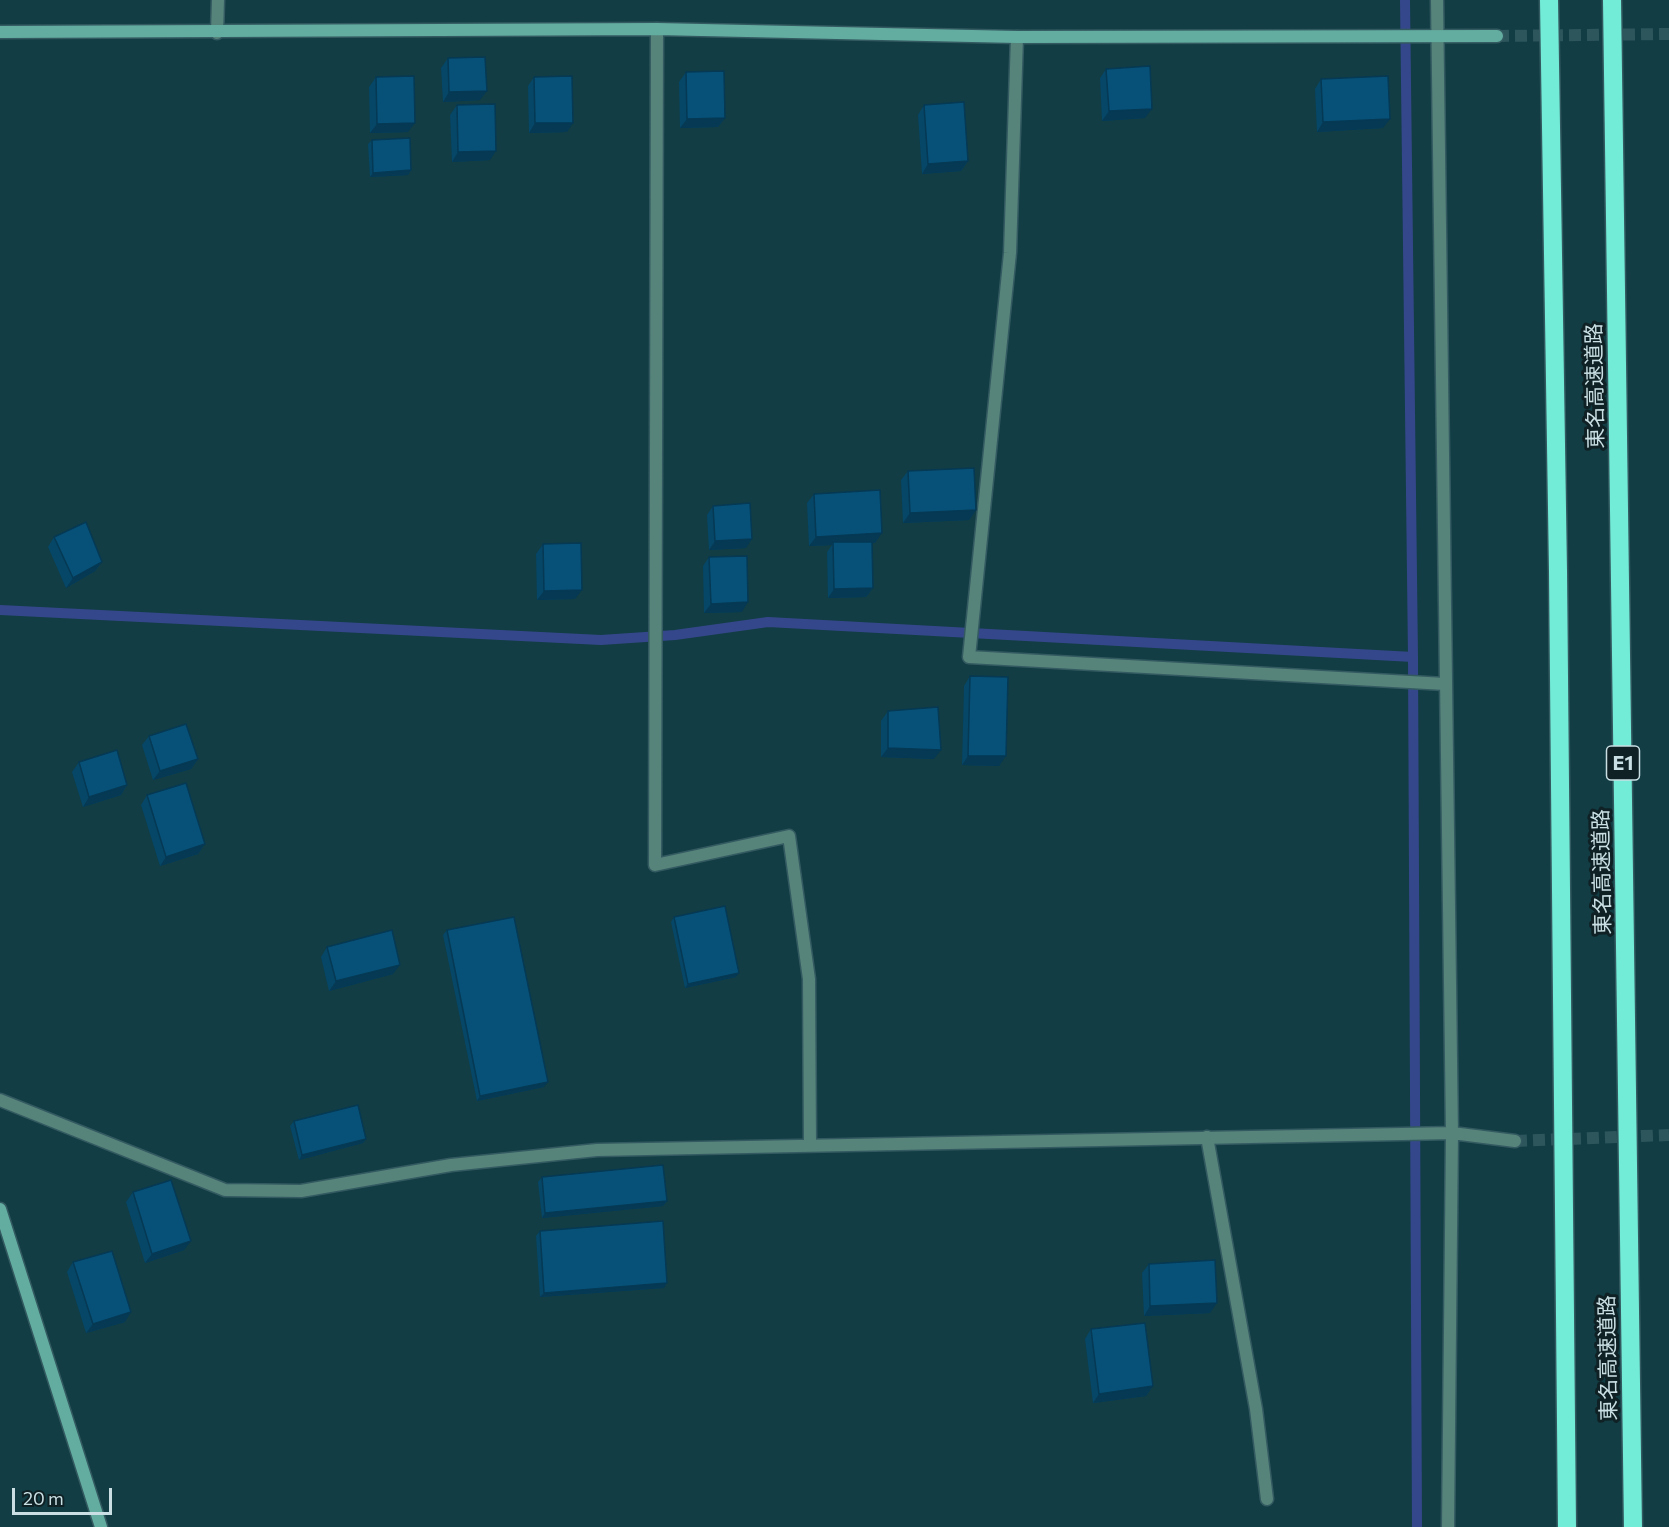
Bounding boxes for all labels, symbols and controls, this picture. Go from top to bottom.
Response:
street label: 東名高速道路 [1581,323,1609,449]
road number: E1 [1606,746,1640,780]
street label: 東名高速道路 [1588,809,1616,935]
street label: 東名高速道路 [1594,1295,1622,1421]
scale bar [15,1476,116,1514]
text: 20 m [23,1487,64,1509]

